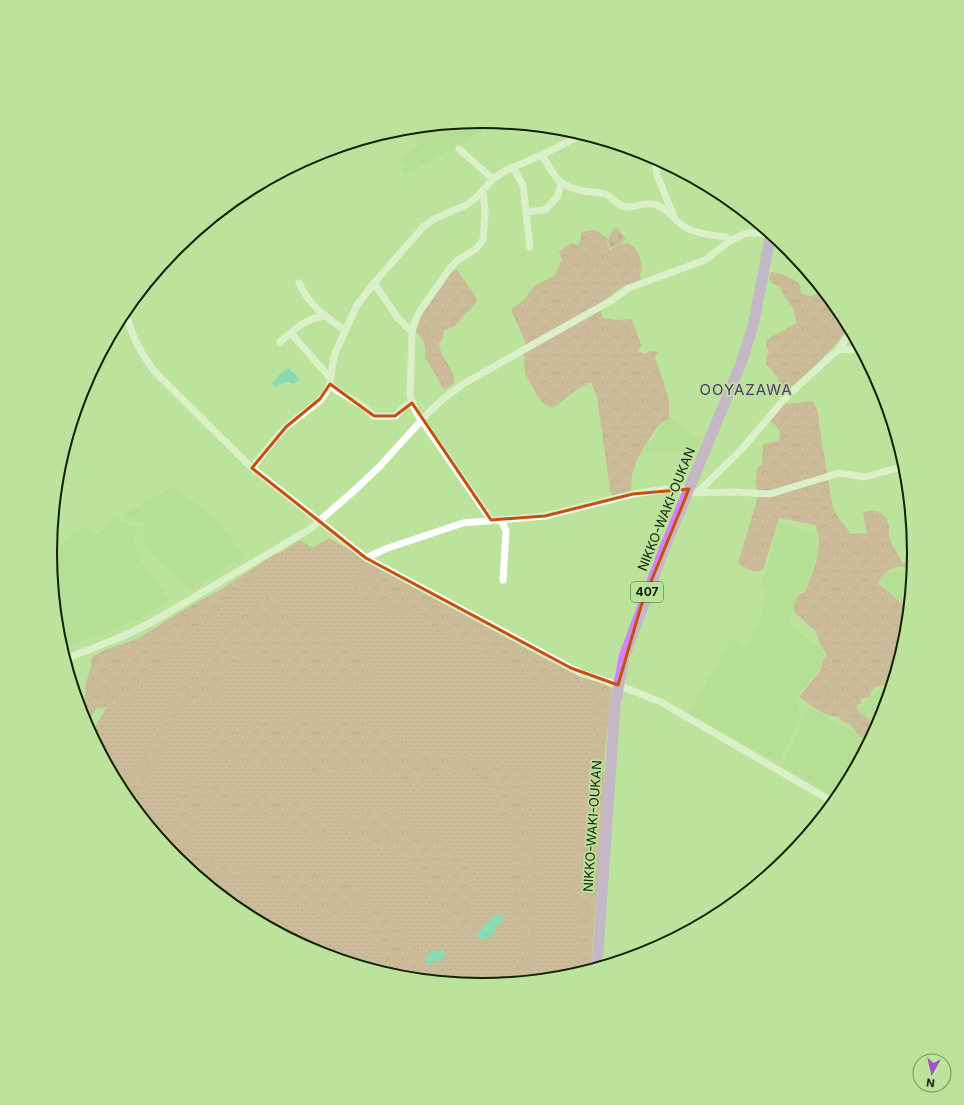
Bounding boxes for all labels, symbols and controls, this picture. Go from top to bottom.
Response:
district label: OOYAZAWA [699,380,793,399]
street label: NIKKO-WAKI-OUKAN [634,445,698,573]
road number: 407 [631,582,663,602]
street label: NIKKO-WAKI-OUKAN [579,760,605,892]
north arrow [912,1053,952,1093]
text: N [925,1075,936,1090]

